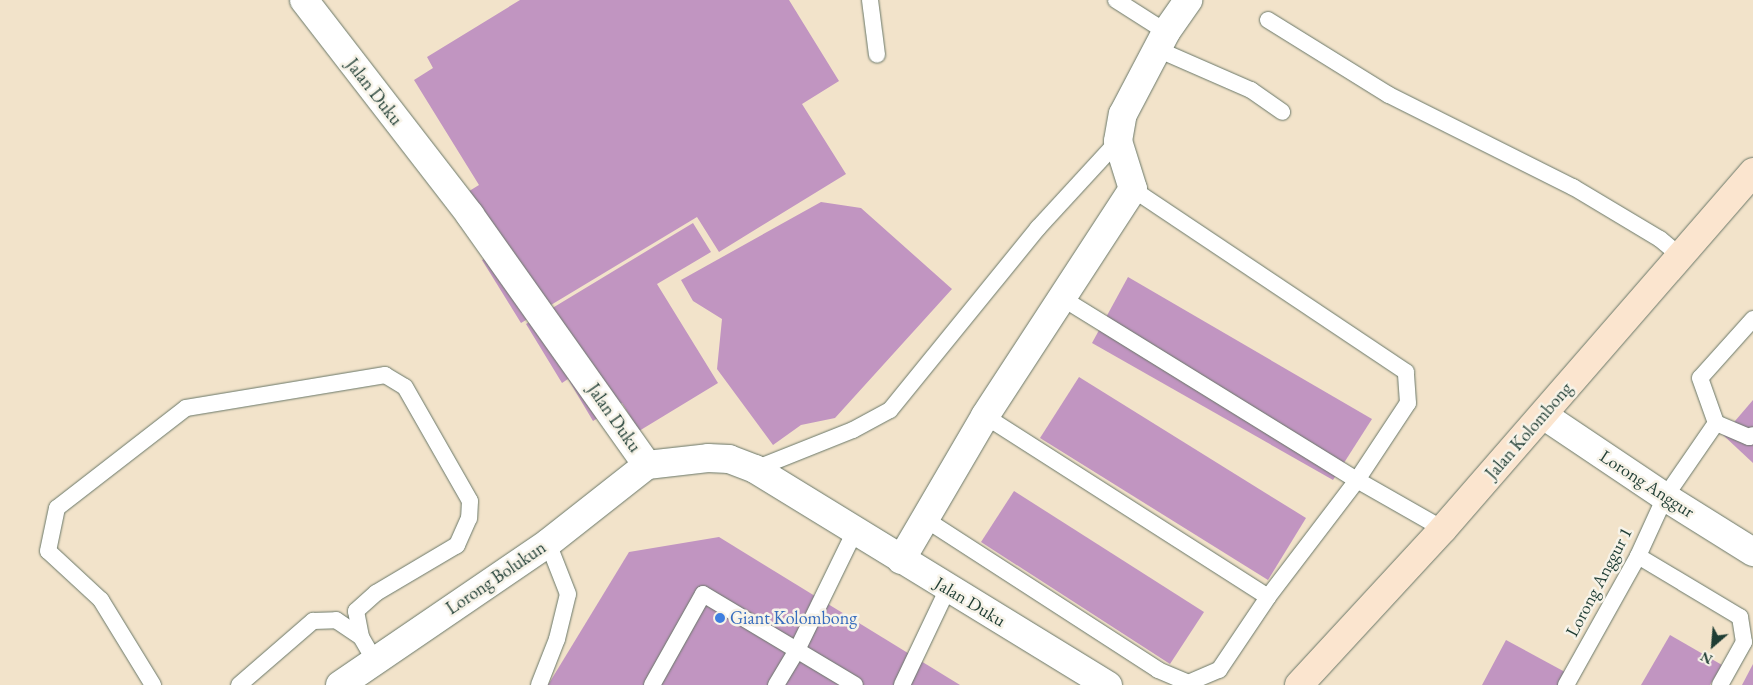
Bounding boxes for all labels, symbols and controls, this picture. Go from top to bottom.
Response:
street label: Jalan Duku [341,54,407,130]
street label: Jalan Kolombong [1481,378,1577,484]
street label: Jalan Duku [583,379,645,457]
street label: Lorong Anggur [1596,445,1698,523]
street label: Lorong Anggur 1 [1561,524,1637,640]
street label: Lorong Bolukun [442,537,550,619]
street label: Jalan Duku [931,572,1009,632]
place label: Giant Kolombong [730,607,857,629]
marker: Giant Kolombong [714,612,726,624]
north arrow [1688,620,1738,670]
text: N [1697,648,1715,669]

